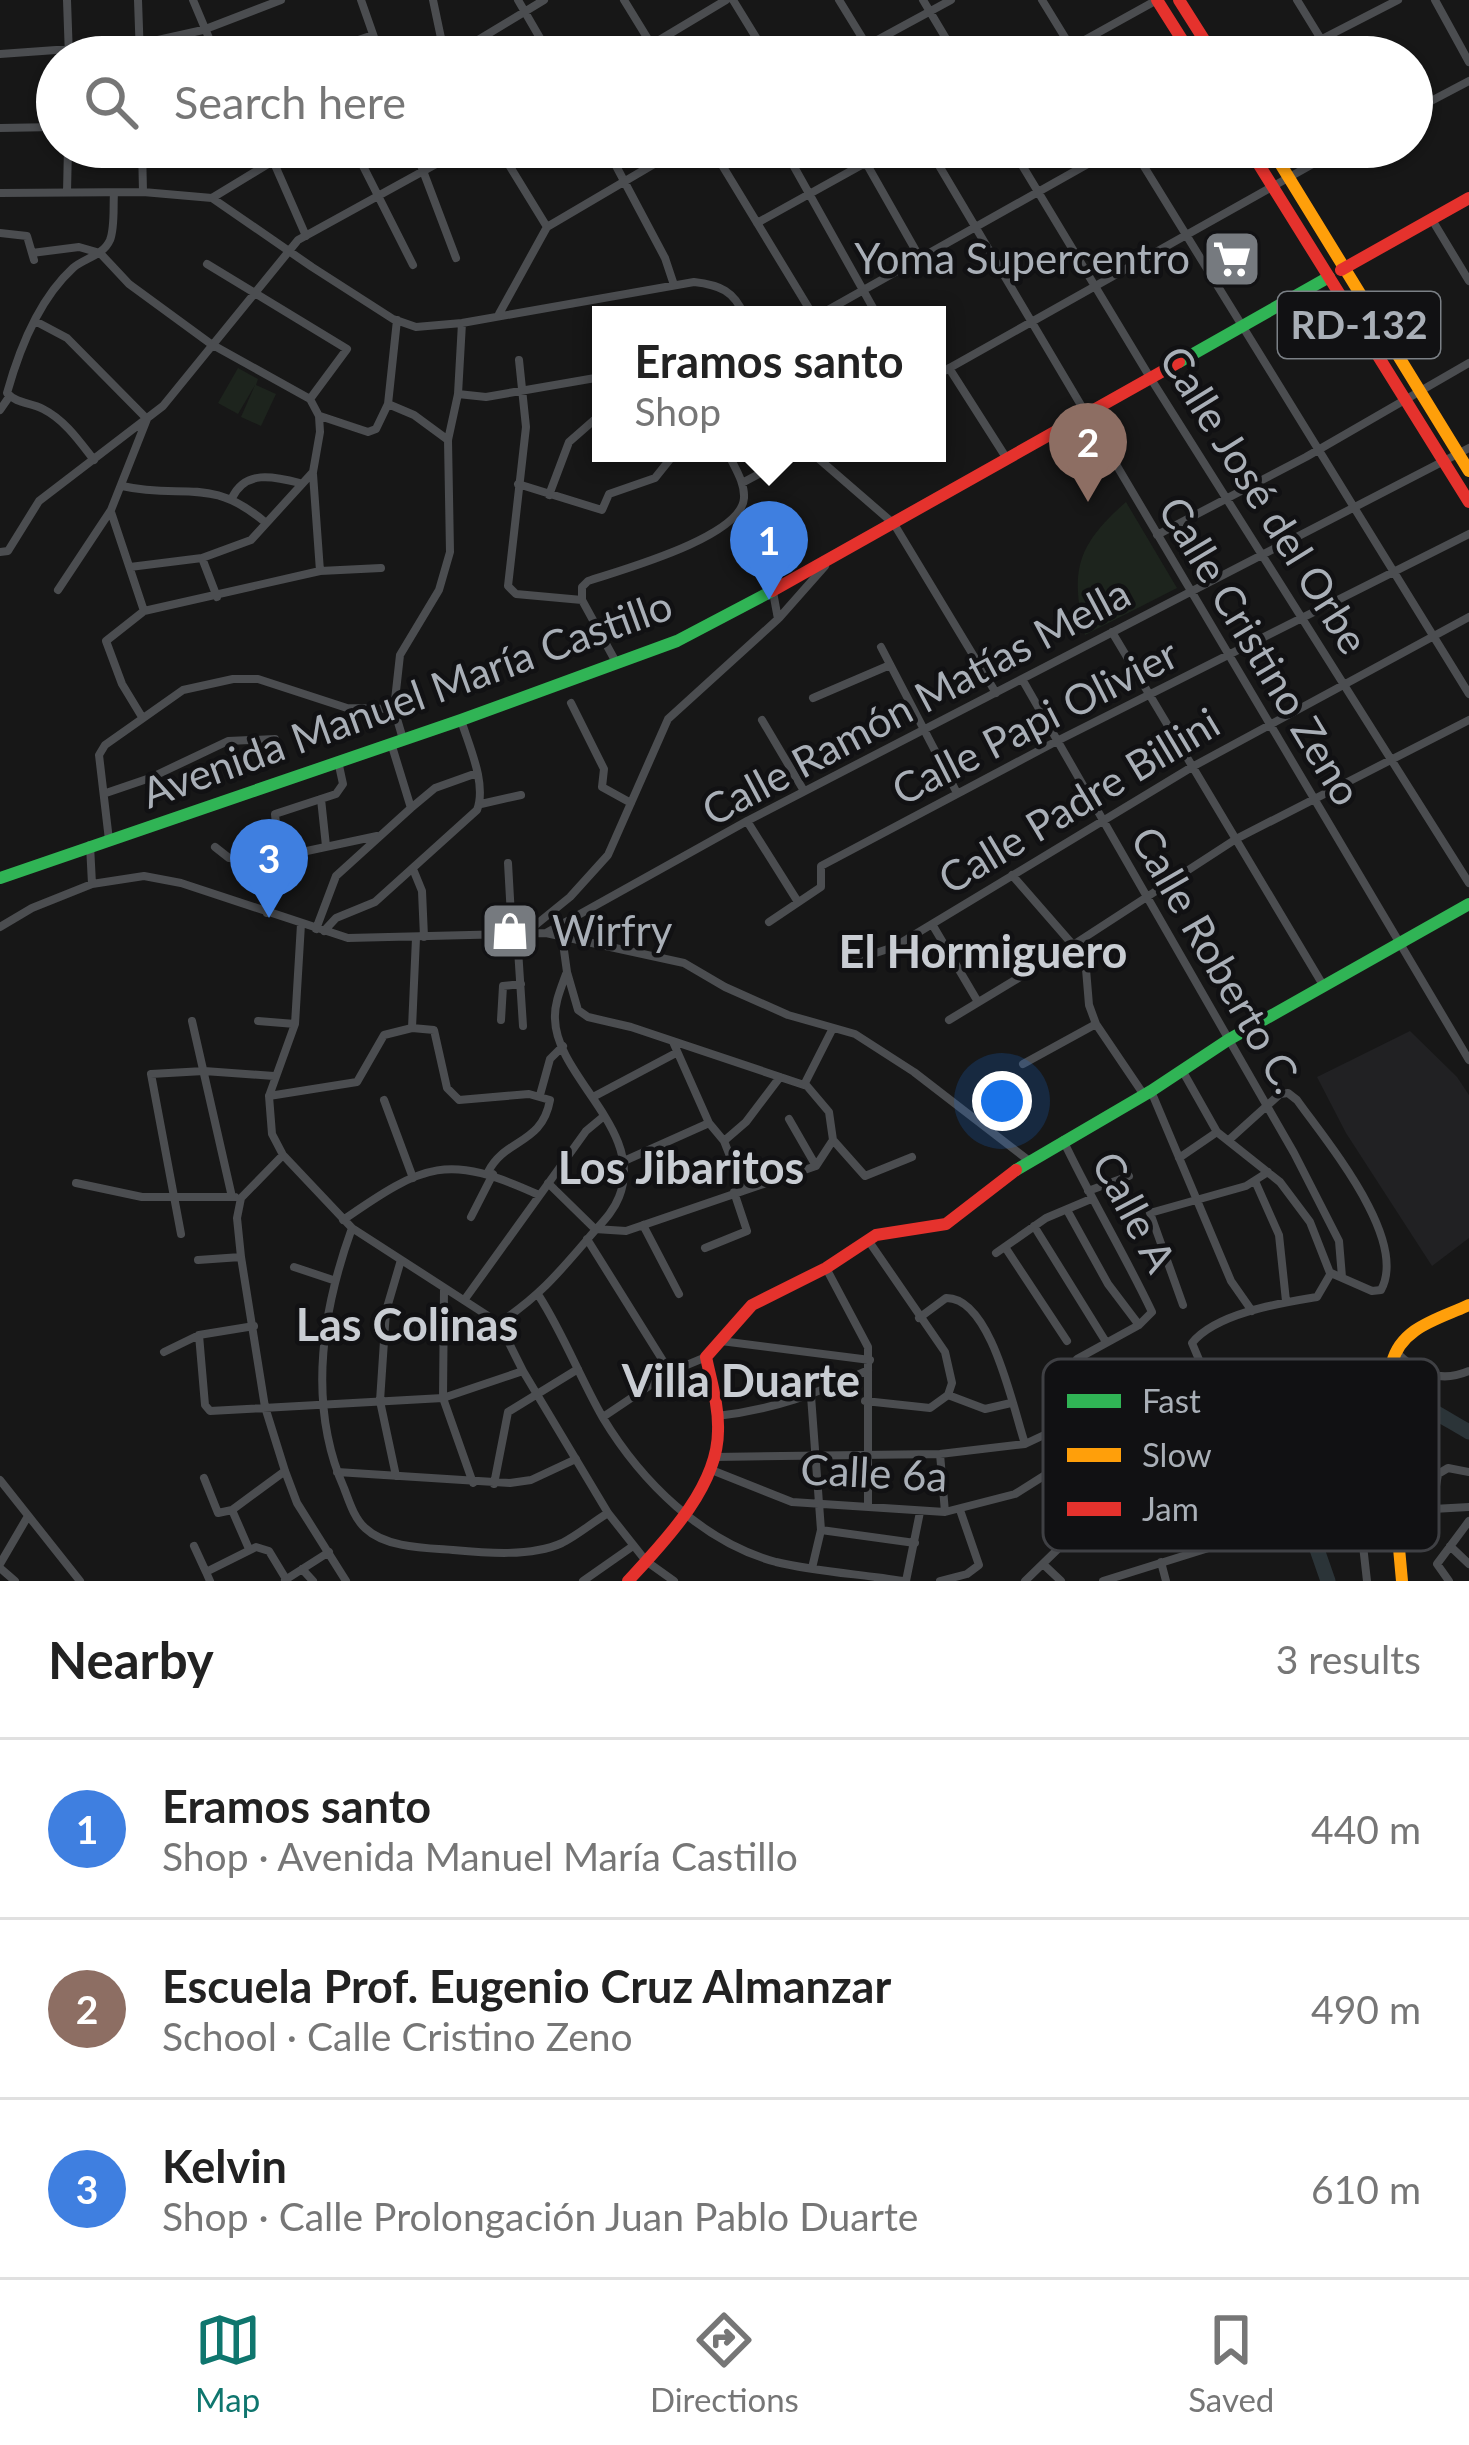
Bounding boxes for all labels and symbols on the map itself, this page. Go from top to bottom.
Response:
supermarket icon: Yoma Supercentro [1201,228,1263,290]
place label: Yoma Supercentro [854,233,1190,283]
road number: RD-132 [1278,292,1440,358]
street label: Calle José del Orbe [1150,337,1380,662]
pin: 2 [1049,403,1127,502]
street label: Calle Cristino Zeno [1149,487,1373,814]
pin: 1 [730,501,808,600]
street label: Calle Ramón Matías Mella [693,567,1138,835]
street label: Avenida Manuel María Castillo [135,579,679,817]
street label: Calle Papi Olivier [883,628,1186,815]
street label: Calle Padre Billini [929,697,1228,904]
street label: Calle Roberto C. [1121,818,1314,1101]
pin: 3 [230,819,308,918]
shop icon: Wirfry [479,900,541,962]
place label: Wirfry [552,905,673,955]
district label: El Hormiguero [839,924,1127,978]
your location [972,1071,1032,1131]
district label: Los Jibaritos [558,1140,804,1194]
street label: Calle A [1083,1143,1187,1281]
district label: Las Colinas [296,1297,518,1351]
district label: Villa Duarte [621,1353,860,1407]
legend [1043,1359,1439,1551]
text: Fast [1142,1380,1201,1420]
text: Slow [1142,1434,1212,1474]
street label: Calle 6a [799,1443,949,1501]
text: Jam [1142,1488,1199,1528]

